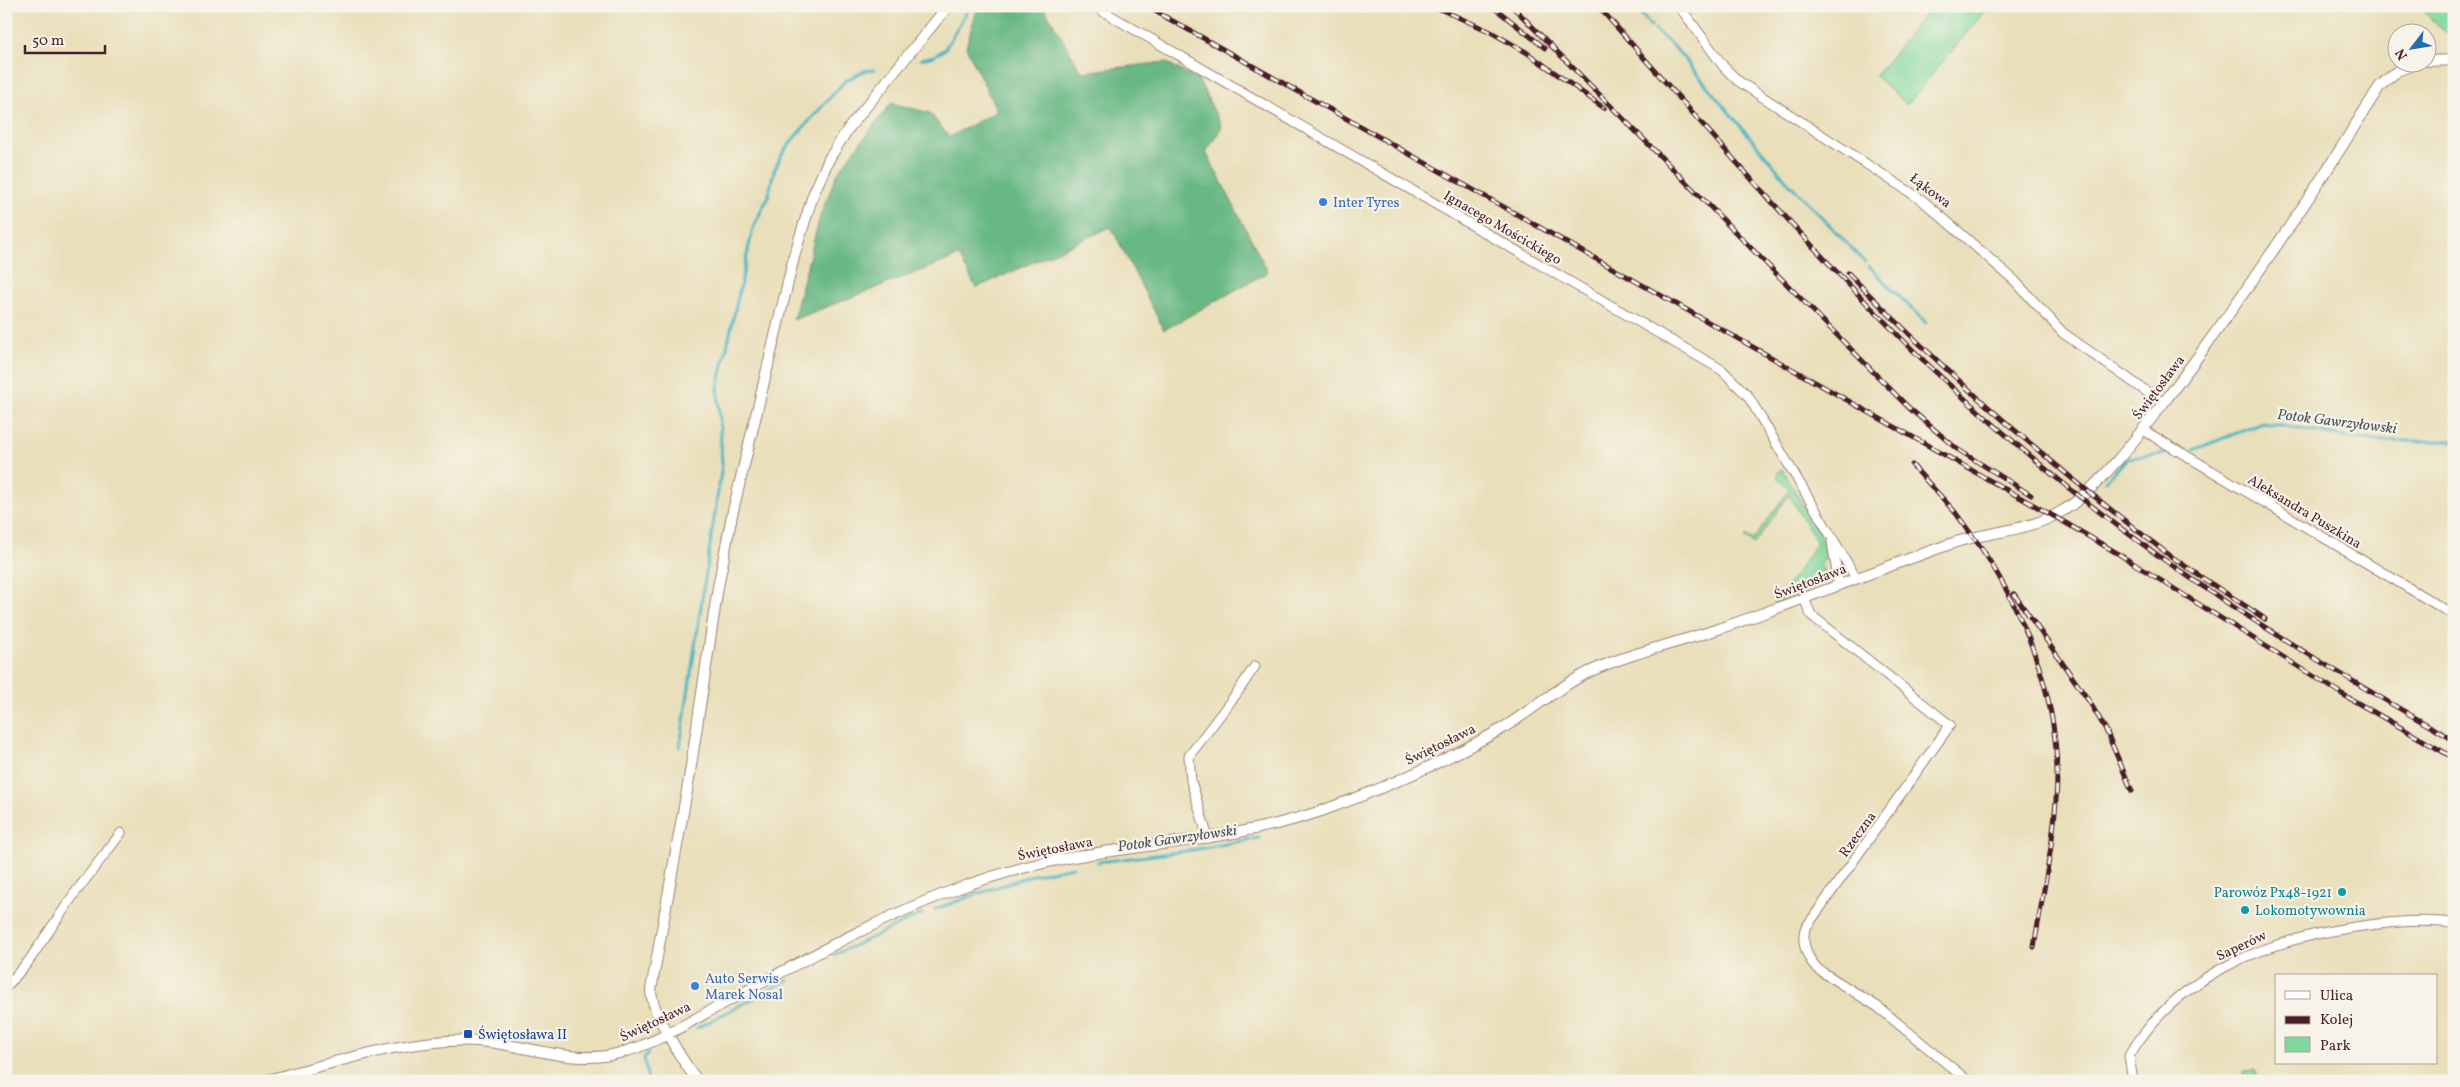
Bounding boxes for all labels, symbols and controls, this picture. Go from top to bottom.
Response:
scale bar [25,22,105,54]
north arrow [2388,22,2438,72]
text: 50 m [32,31,64,52]
text: N [2391,45,2413,63]
street label: Łąkowa [1905,169,1955,213]
street label: Ignacego Mościckiego [1440,187,1565,270]
place label: Inter Tyres [1333,194,1400,213]
marker: Inter Tyres [1317,196,1329,208]
street label: Świętosława [2128,351,2190,424]
water label: Potok Gawrzyłowski [2276,405,2398,440]
street label: Aleksandra Puszkina [2244,471,2365,554]
street label: Świętosława [1771,559,1850,605]
street label: Świętosława [1402,719,1479,771]
street label: Rzeczna [1835,808,1881,861]
water label: Potok Gawrzyłowski [1116,821,1238,858]
street label: Świętosława [1016,832,1095,866]
place label: Parowóz Px48-1921 [2214,884,2332,903]
marker: Parowóz Px48-1921 [2336,886,2348,898]
place label: Lokomotywownia [2255,902,2366,921]
marker: Lokomotywownia [2239,904,2251,916]
street label: Saperów [2213,926,2270,966]
place label: Auto Serwis Marek Nosal [705,970,783,1005]
legend [2275,974,2438,1064]
marker: Auto Serwis Marek Nosal [689,980,701,992]
text: Ulica [2320,986,2353,1007]
street label: Świętosława [617,997,694,1047]
text: Kolej [2320,1010,2353,1031]
place label: Świętosława II [478,1025,567,1045]
marker: Świętosława II [462,1028,474,1040]
text: Park [2320,1036,2351,1057]

